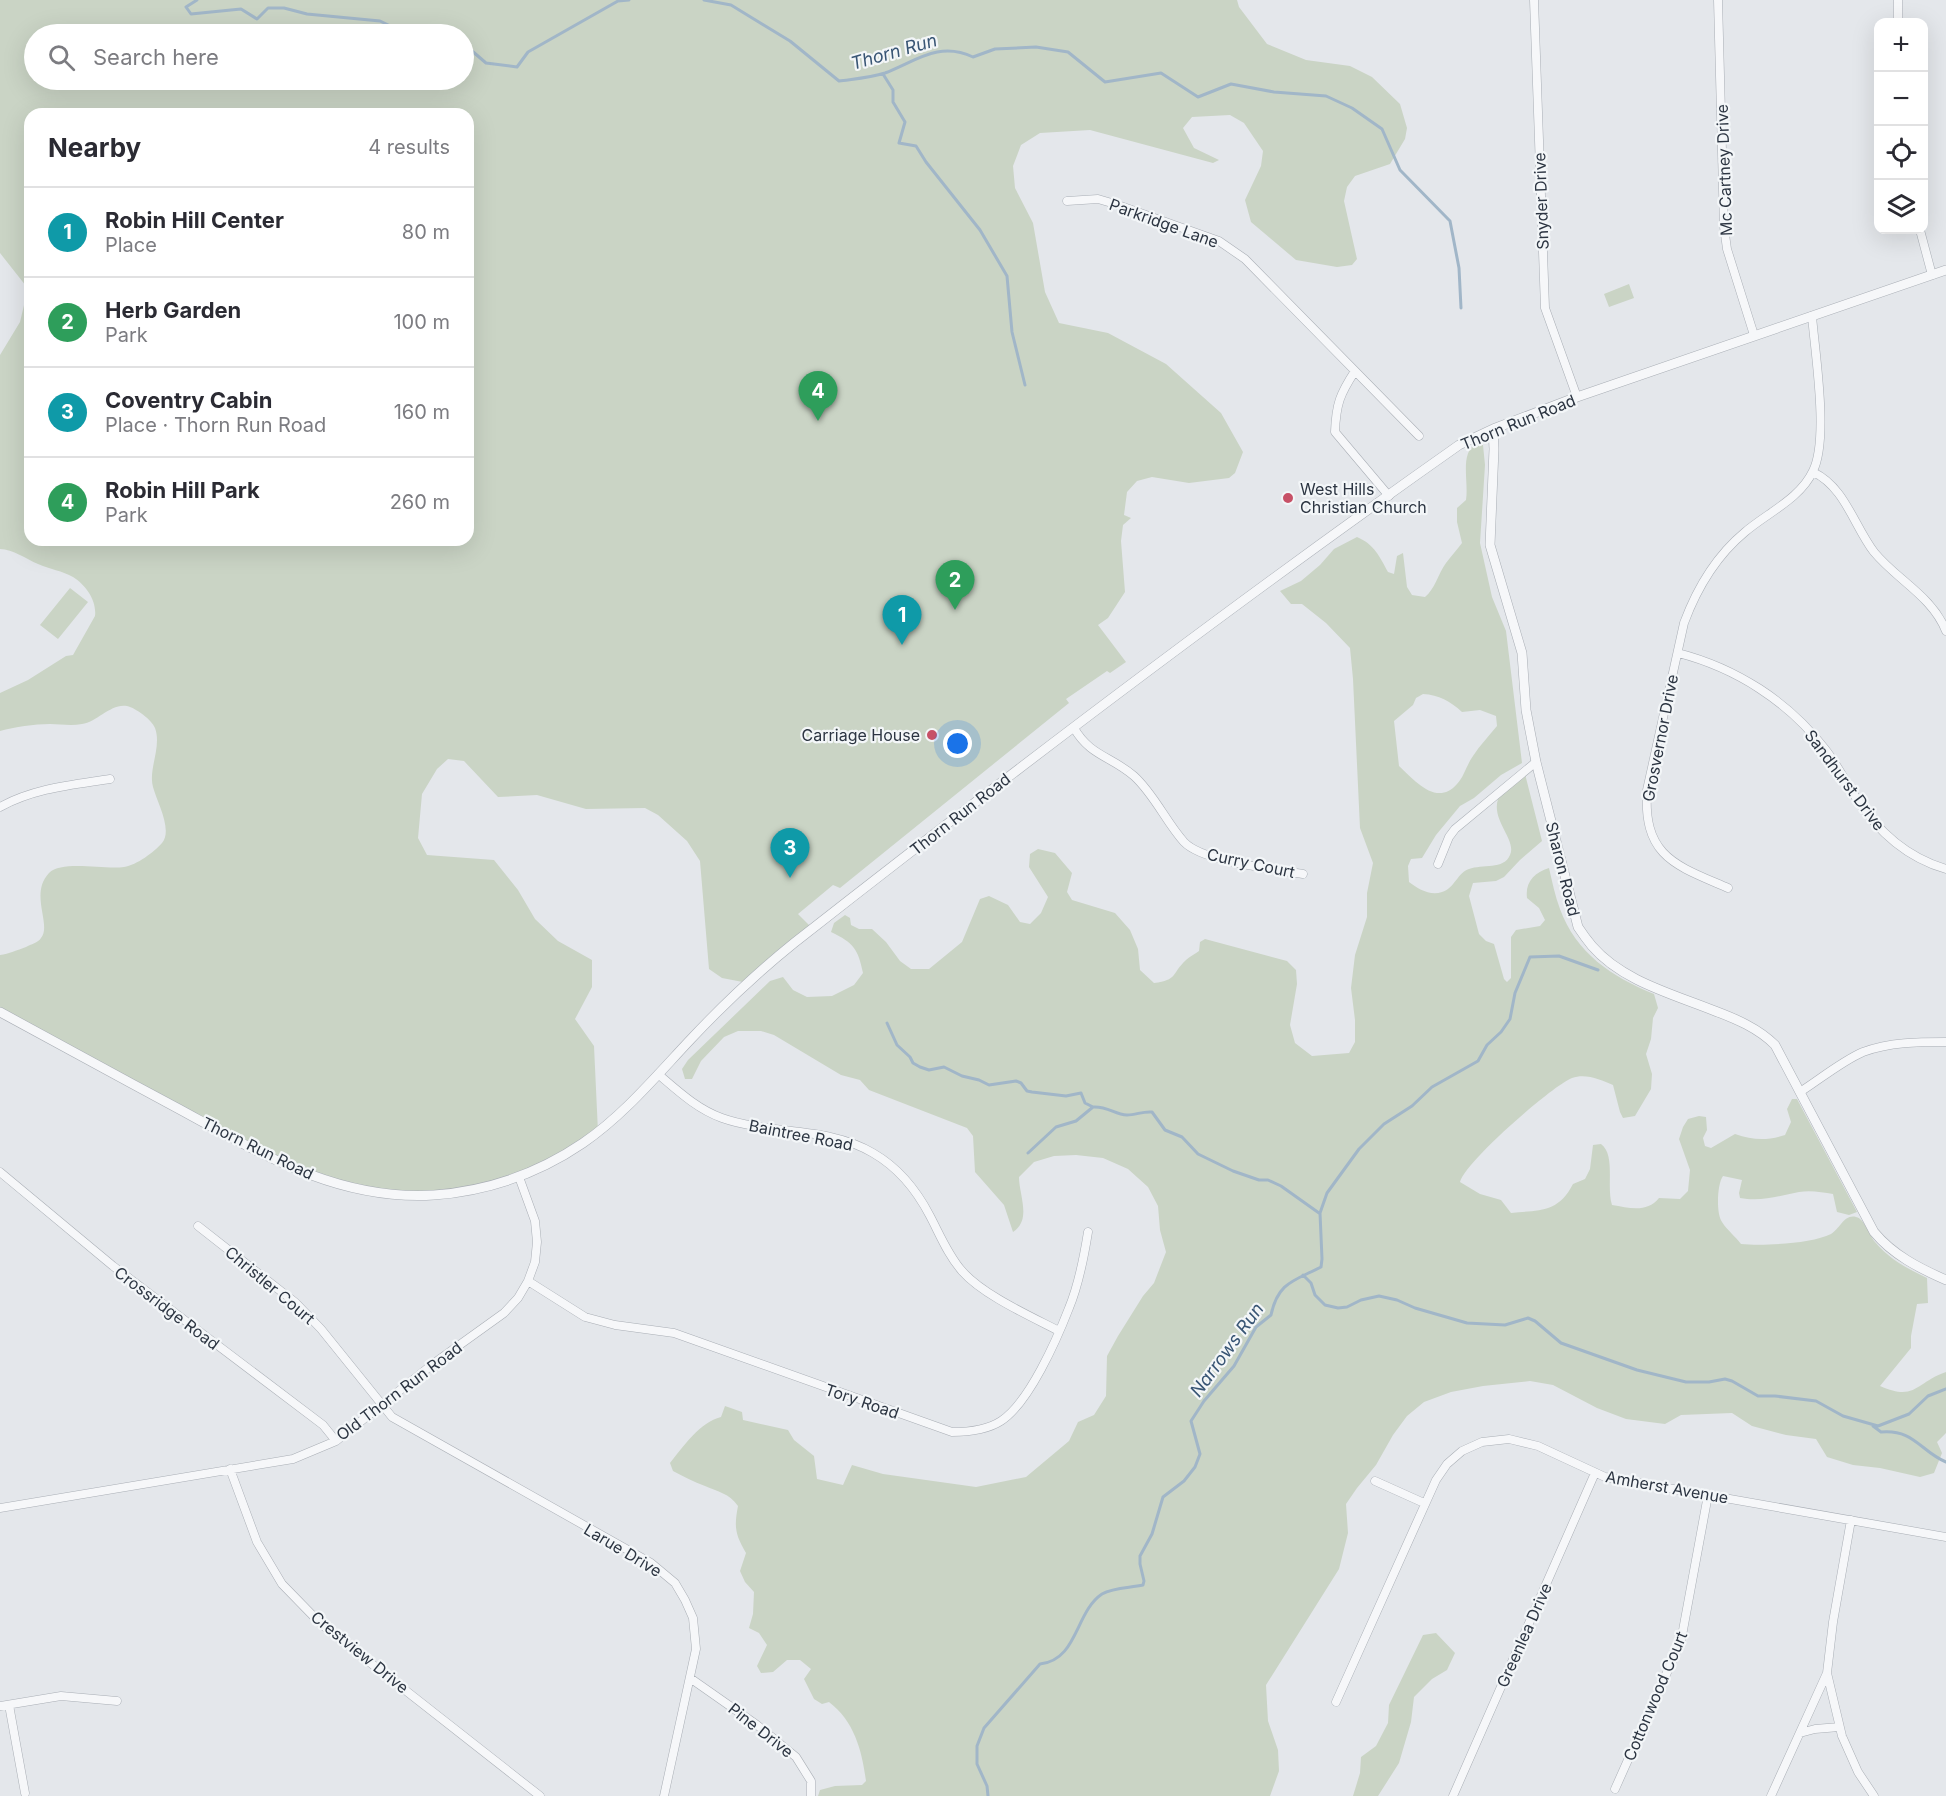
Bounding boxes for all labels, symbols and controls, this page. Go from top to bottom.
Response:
map controls [1874,18,1928,234]
button: + [1874,18,1928,72]
search box [24,24,474,90]
water label: Thorn Run [848,29,939,74]
icon: search [45,41,78,74]
text: Search here [93,44,219,70]
button: − [1874,72,1928,126]
street label: Mc Cartney Drive [1712,104,1736,236]
button: locate [1874,126,1928,180]
text: Nearby [48,132,141,163]
text: 4 results [368,135,450,159]
street label: Snyder Drive [1529,152,1553,250]
button: layers [1874,180,1928,234]
street label: Parkridge Lane [1107,194,1221,252]
text: Robin Hill Center [105,207,284,233]
text: 1 [63,220,72,244]
text: 80 m [402,220,450,244]
text: Place [105,233,157,257]
text: Herb Garden [105,297,241,323]
text: 2 [61,310,74,334]
text: 100 m [393,310,450,334]
text: Park [105,323,148,347]
pin: 4 [798,372,838,421]
text: Coventry Cabin [105,387,272,413]
street label: Thorn Run Road [1458,390,1578,454]
text: 3 [61,400,74,424]
text: 160 m [394,400,450,424]
text: Place · Thorn Run Road [105,413,326,437]
text: Robin Hill Park [105,477,260,503]
place label: West Hills Christian Church [1300,479,1427,517]
text: 4 [61,490,74,514]
text: 260 m [390,490,450,514]
marker: West Hills Christian Church [1281,491,1295,505]
text: Park [105,503,148,527]
pin: 2 [936,560,974,610]
pin: 1 [882,596,922,645]
street label: Grosvernor Drive [1638,673,1682,803]
place label: Carriage House [802,725,920,745]
street label: Sandhurst Drive [1801,726,1889,834]
marker: Carriage House [925,728,939,742]
your location [943,729,972,758]
street label: Thorn Run Road [906,769,1014,859]
street label: Sharon Road [1542,820,1584,918]
pin: 3 [770,828,810,878]
street label: Curry Court [1205,844,1297,882]
street label: Thorn Run Road [199,1112,317,1184]
street label: Baintree Road [747,1115,855,1155]
street label: Christler Court [221,1242,319,1328]
street label: Crossridge Road [111,1262,223,1354]
water label: Narrows Run [1186,1299,1268,1401]
street label: Old Thorn Run Road [332,1337,466,1445]
street label: Tory Road [822,1379,902,1423]
street label: Amherst Avenue [1604,1466,1730,1508]
street label: Larue Drive [581,1519,665,1581]
street label: Greenlea Drive [1492,1580,1556,1690]
street label: Crestview Drive [307,1606,413,1698]
street label: Cottonwood Court [1619,1628,1691,1764]
street label: Pine Drive [724,1698,798,1762]

